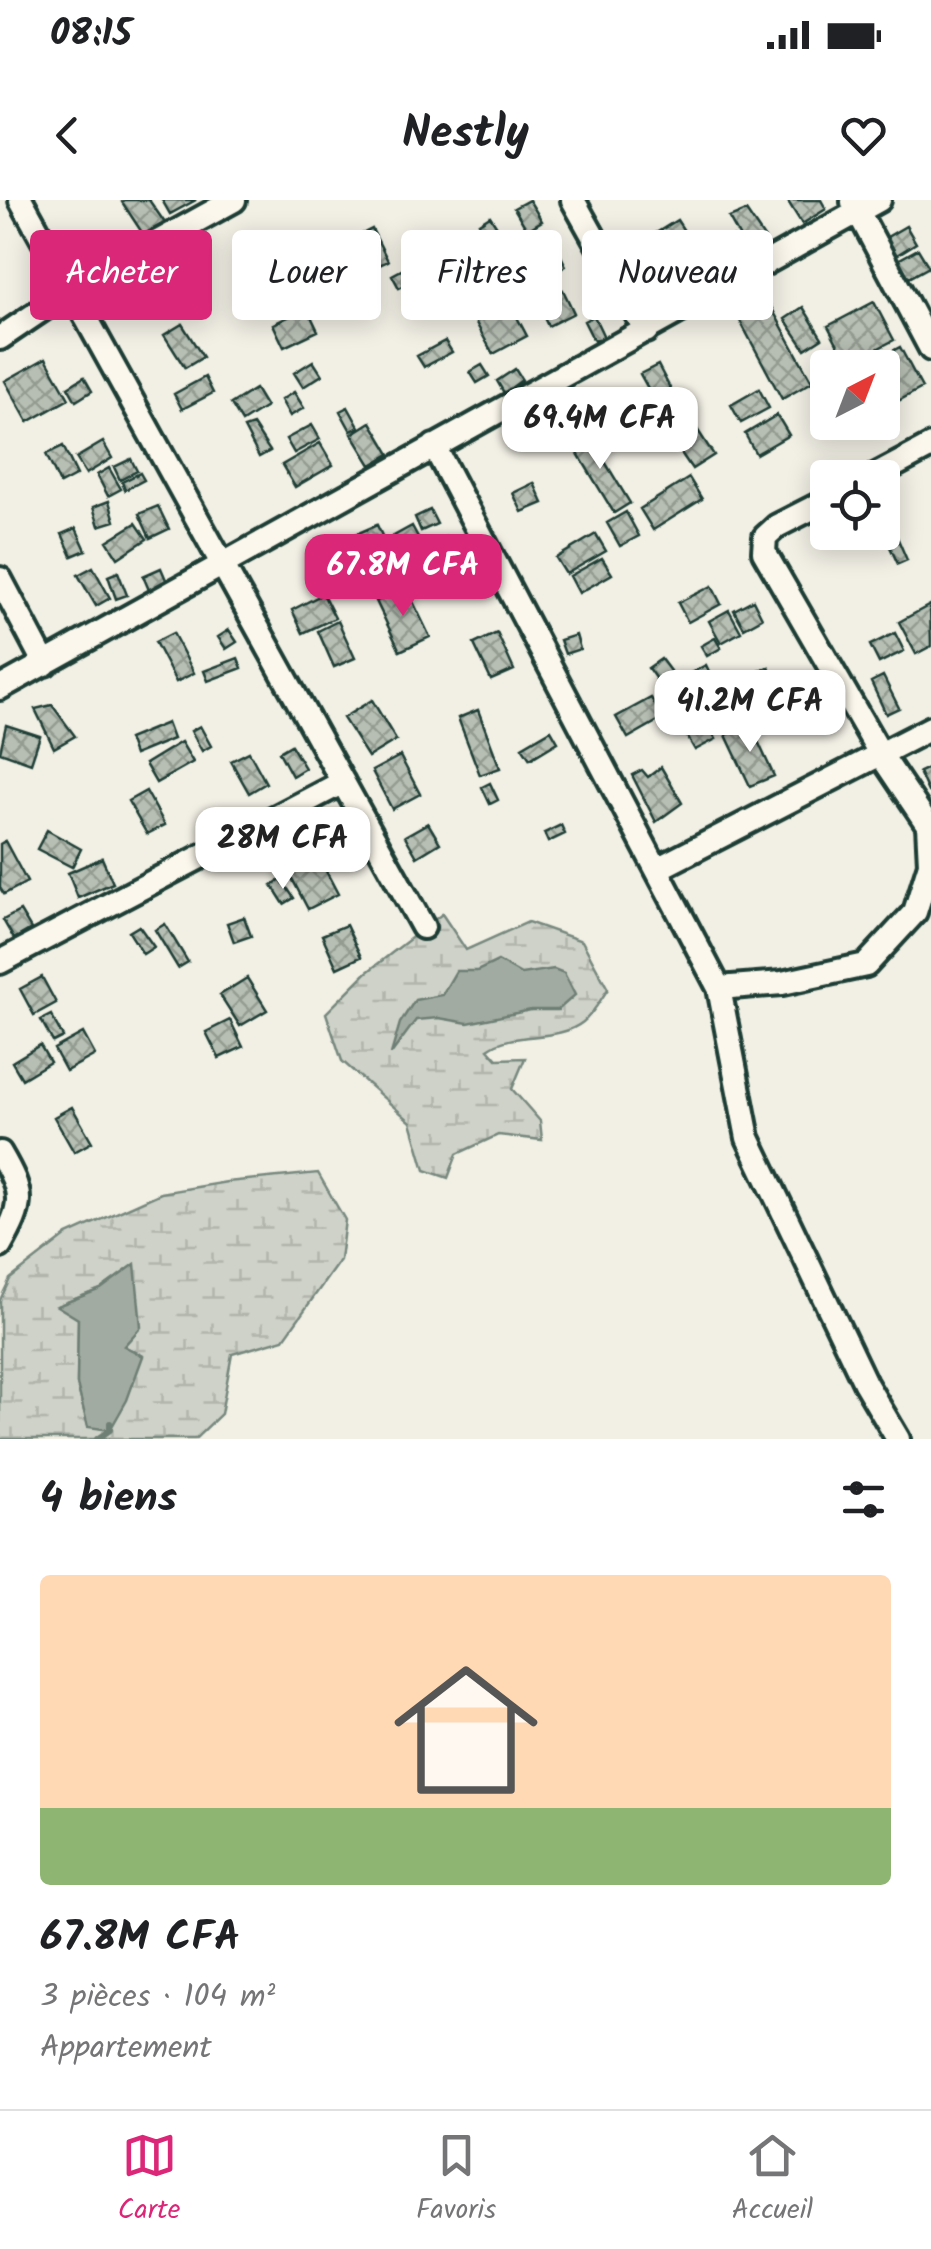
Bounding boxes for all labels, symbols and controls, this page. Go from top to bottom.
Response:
text: 08:15 [50,5,132,65]
text: Nestly [402,99,529,171]
icon: back [40,108,95,163]
icon: heart [836,108,891,163]
chip: Acheter [30,230,212,320]
chip: Louer [232,230,381,320]
chip: Filtres [401,230,562,320]
chip: Nouveau [582,230,773,320]
north arrow [810,350,900,440]
map controls [810,350,900,550]
pin: 69.4M CFA [486,387,714,472]
text: 69.4M CFA [524,394,676,445]
button: locate [810,460,900,550]
pin: 67.8M CFA [289,534,517,619]
text: 67.8M CFA [327,541,479,592]
pin: 41.2M CFA [636,670,864,755]
text: 41.2M CFA [676,677,824,728]
pin: 28M CFA [191,807,375,892]
text: 28M CFA [217,814,349,865]
text: 4 biens [40,1466,177,1533]
icon: filters [836,1472,891,1527]
icon: home [376,1640,556,1820]
text: 67.8M CFA [40,1905,240,1972]
text: 3 pièces · 104 m² [40,1972,275,2023]
text: Appartement [40,2023,212,2074]
tab: Carte [118,2128,180,2233]
tab: Favoris [416,2128,496,2233]
tab: Accueil [732,2128,813,2233]

